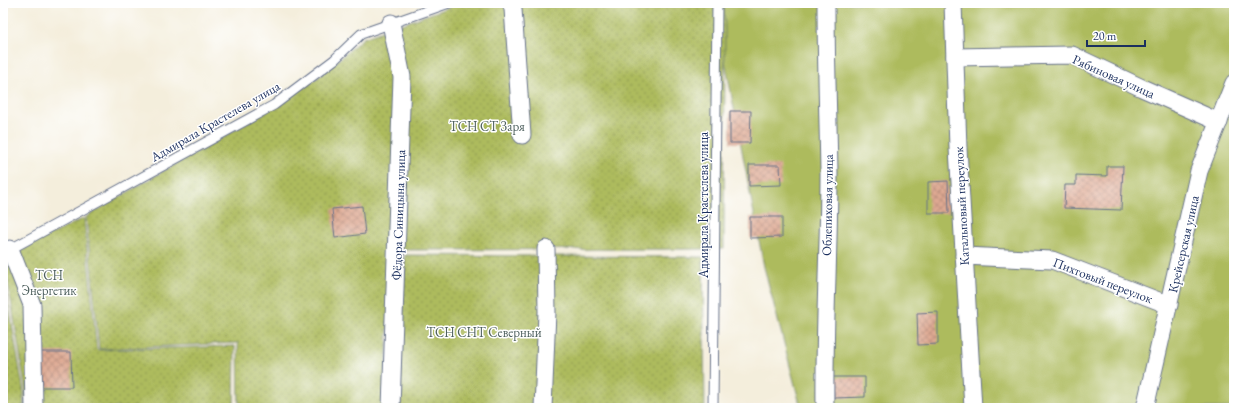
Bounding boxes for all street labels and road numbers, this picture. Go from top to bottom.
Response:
street label: Рябиновая улица [1070,51,1158,103]
street label: Адмирала Крастелева улица [147,77,284,166]
street label: Адмирала Крастелева улица [695,131,712,279]
street label: Катальповый переулок [950,145,973,266]
street label: Фёдора Синицына улица [388,149,409,281]
street label: Облепиховая улица [818,153,837,256]
street label: Крейсерская улица [1164,193,1203,294]
street label: Пихтовый переулок [1050,254,1156,308]

